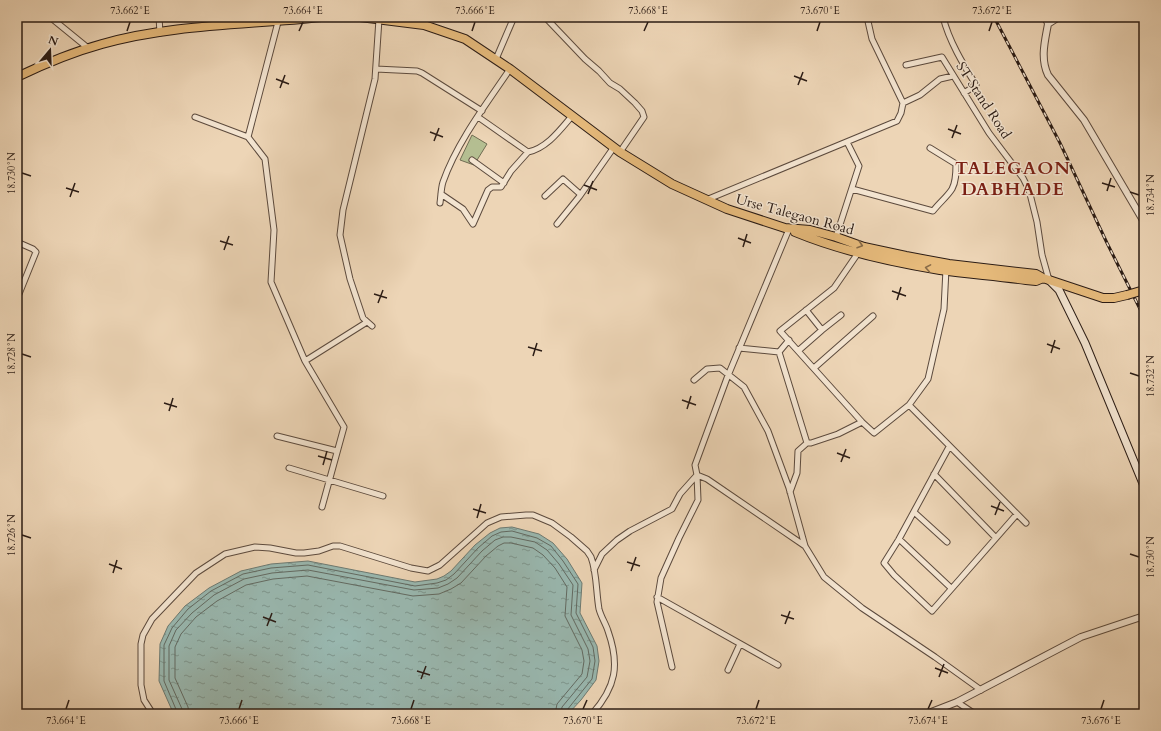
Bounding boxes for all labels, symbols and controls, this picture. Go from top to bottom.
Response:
text: 73.662°E [110,4,150,18]
text: 73.664°E [283,4,323,18]
text: 73.666°E [455,4,495,18]
text: 73.668°E [628,4,668,18]
text: 73.670°E [800,4,840,18]
text: 73.672°E [972,4,1012,18]
north arrow [30,30,70,70]
text: N [46,32,60,50]
street label: ST Stand Road [952,58,1016,143]
text: 18.730°N [5,152,19,194]
district label: TALEGAON DABHADE [955,156,1071,202]
text: 18.734°N [1144,174,1158,216]
street label: Urse Talegaon Road [734,190,857,240]
one-way arrow [857,240,864,249]
one-way arrow [925,264,931,273]
text: 18.728°N [5,333,19,375]
text: 18.732°N [1144,355,1158,397]
text: 18.726°N [5,514,19,556]
text: 18.730°N [1144,536,1158,578]
text: 73.664°E [46,714,86,728]
text: 73.666°E [219,714,259,728]
text: 73.668°E [391,714,431,728]
text: 73.670°E [563,714,603,728]
text: 73.672°E [736,714,776,728]
text: 73.674°E [908,714,948,728]
text: 73.676°E [1081,714,1121,728]

